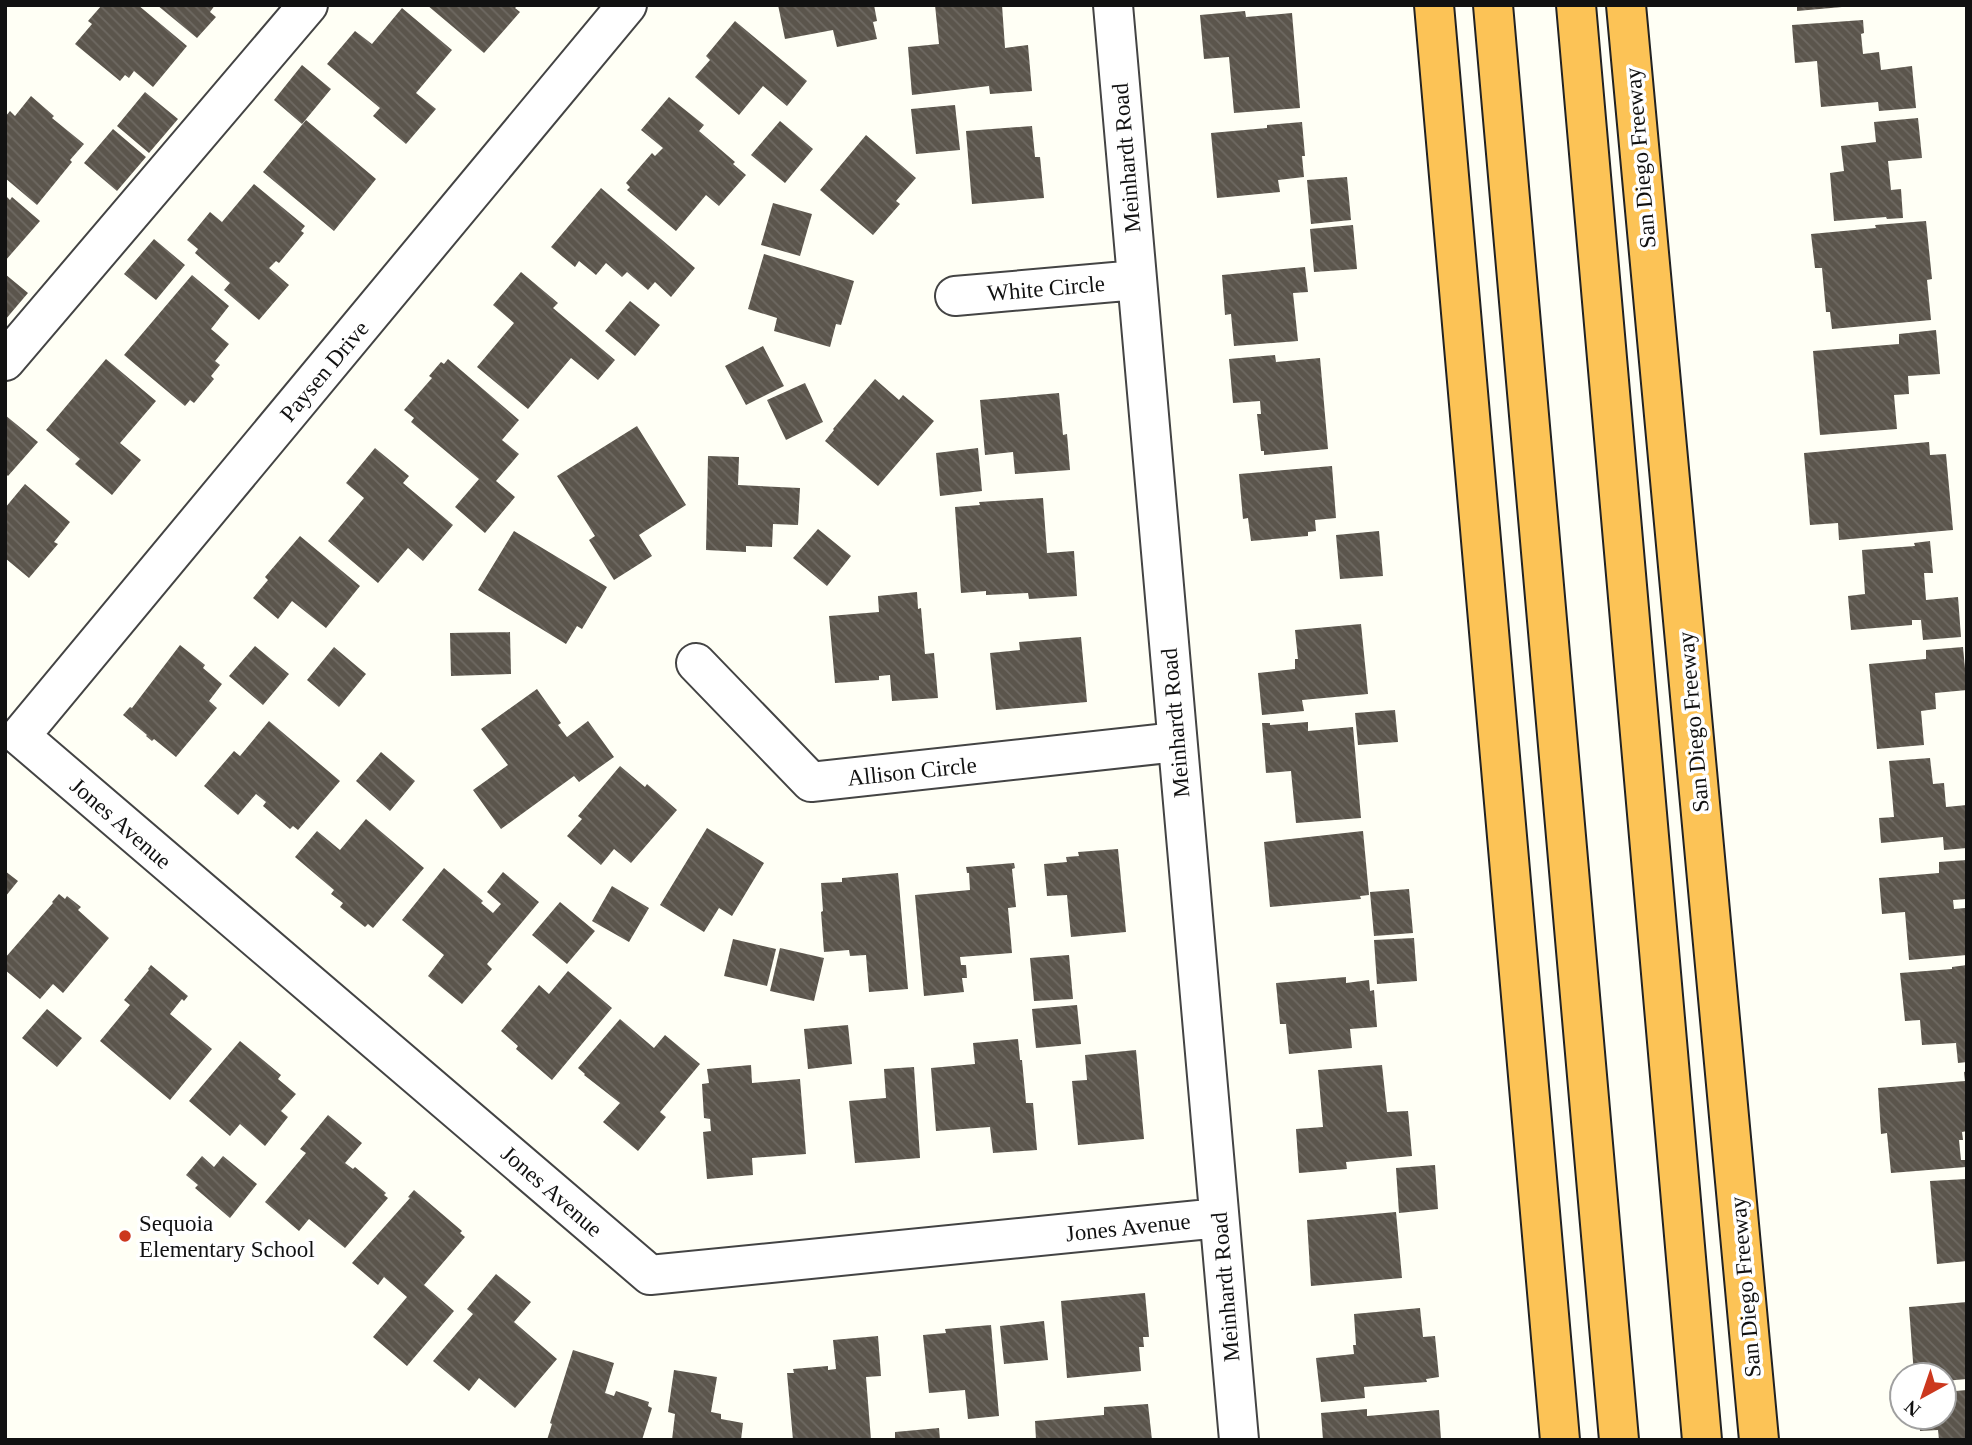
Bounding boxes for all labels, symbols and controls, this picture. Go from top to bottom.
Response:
street label: San Diego Freeway [1620,66,1661,249]
street label: Meinhardt Road [1107,82,1145,234]
street label: White Circle [986,271,1106,306]
street label: Paysen Drive [275,316,374,427]
street label: San Diego Freeway [1673,630,1714,813]
street label: Meinhardt Road [1156,647,1194,799]
street label: Allison Circle [846,752,978,791]
street label: Jones Avenue [65,773,176,874]
street label: Jones Avenue [496,1141,607,1242]
street label: San Diego Freeway [1725,1195,1766,1378]
street label: Jones Avenue [1064,1209,1192,1246]
place label: Sequoia Elementary School [139,1211,315,1262]
street label: Meinhardt Road [1206,1211,1244,1363]
marker: Sequoia Elementary School [117,1228,133,1244]
north arrow [1888,1361,1958,1431]
text: N [1900,1396,1924,1421]

